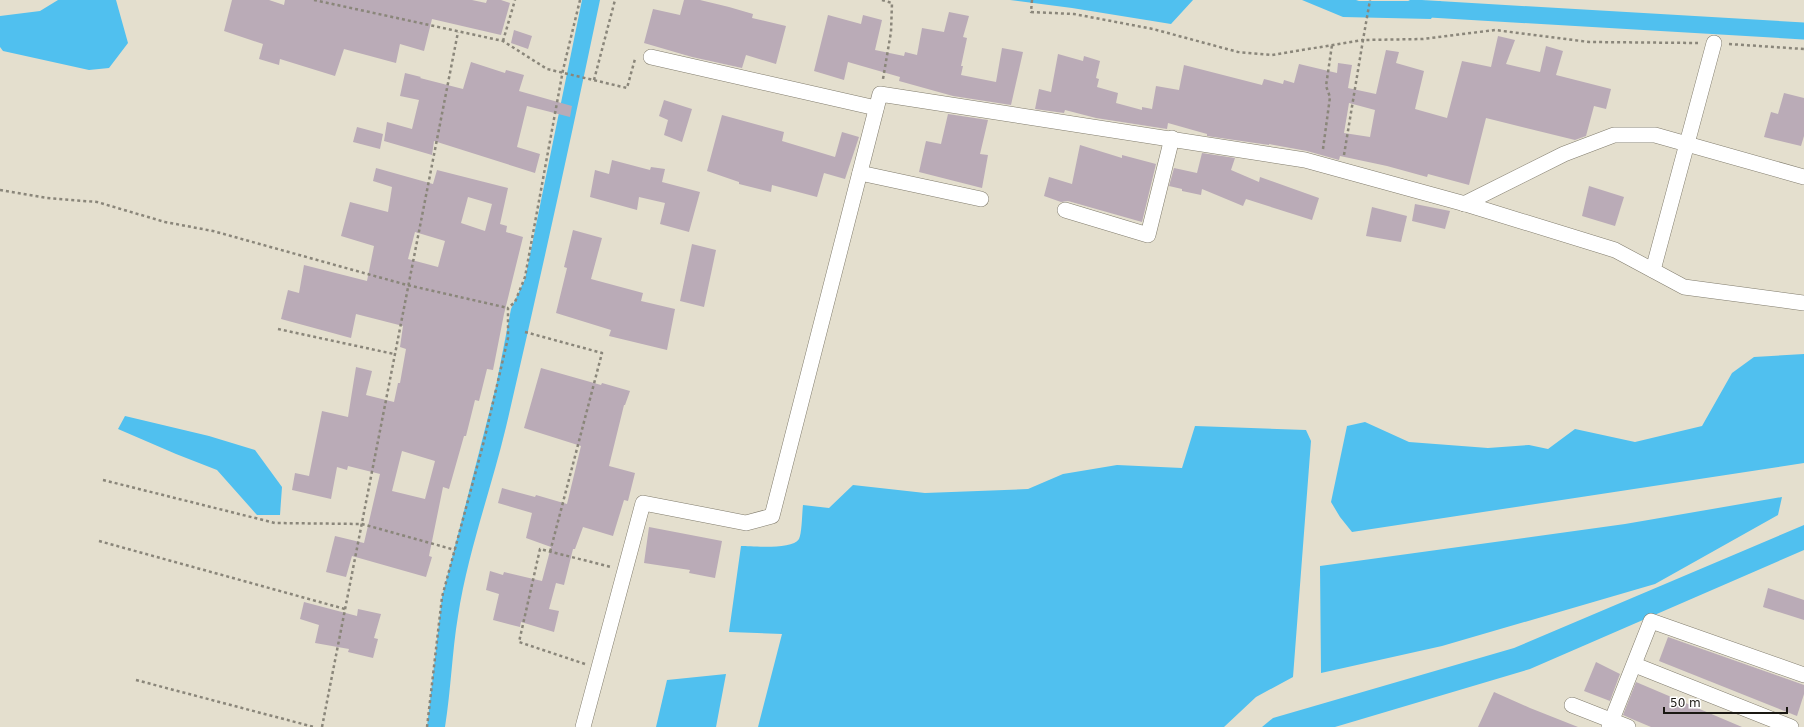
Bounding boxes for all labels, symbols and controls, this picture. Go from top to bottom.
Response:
scale bar [1664,689,1787,715]
text: 50 m [1670,696,1701,710]

